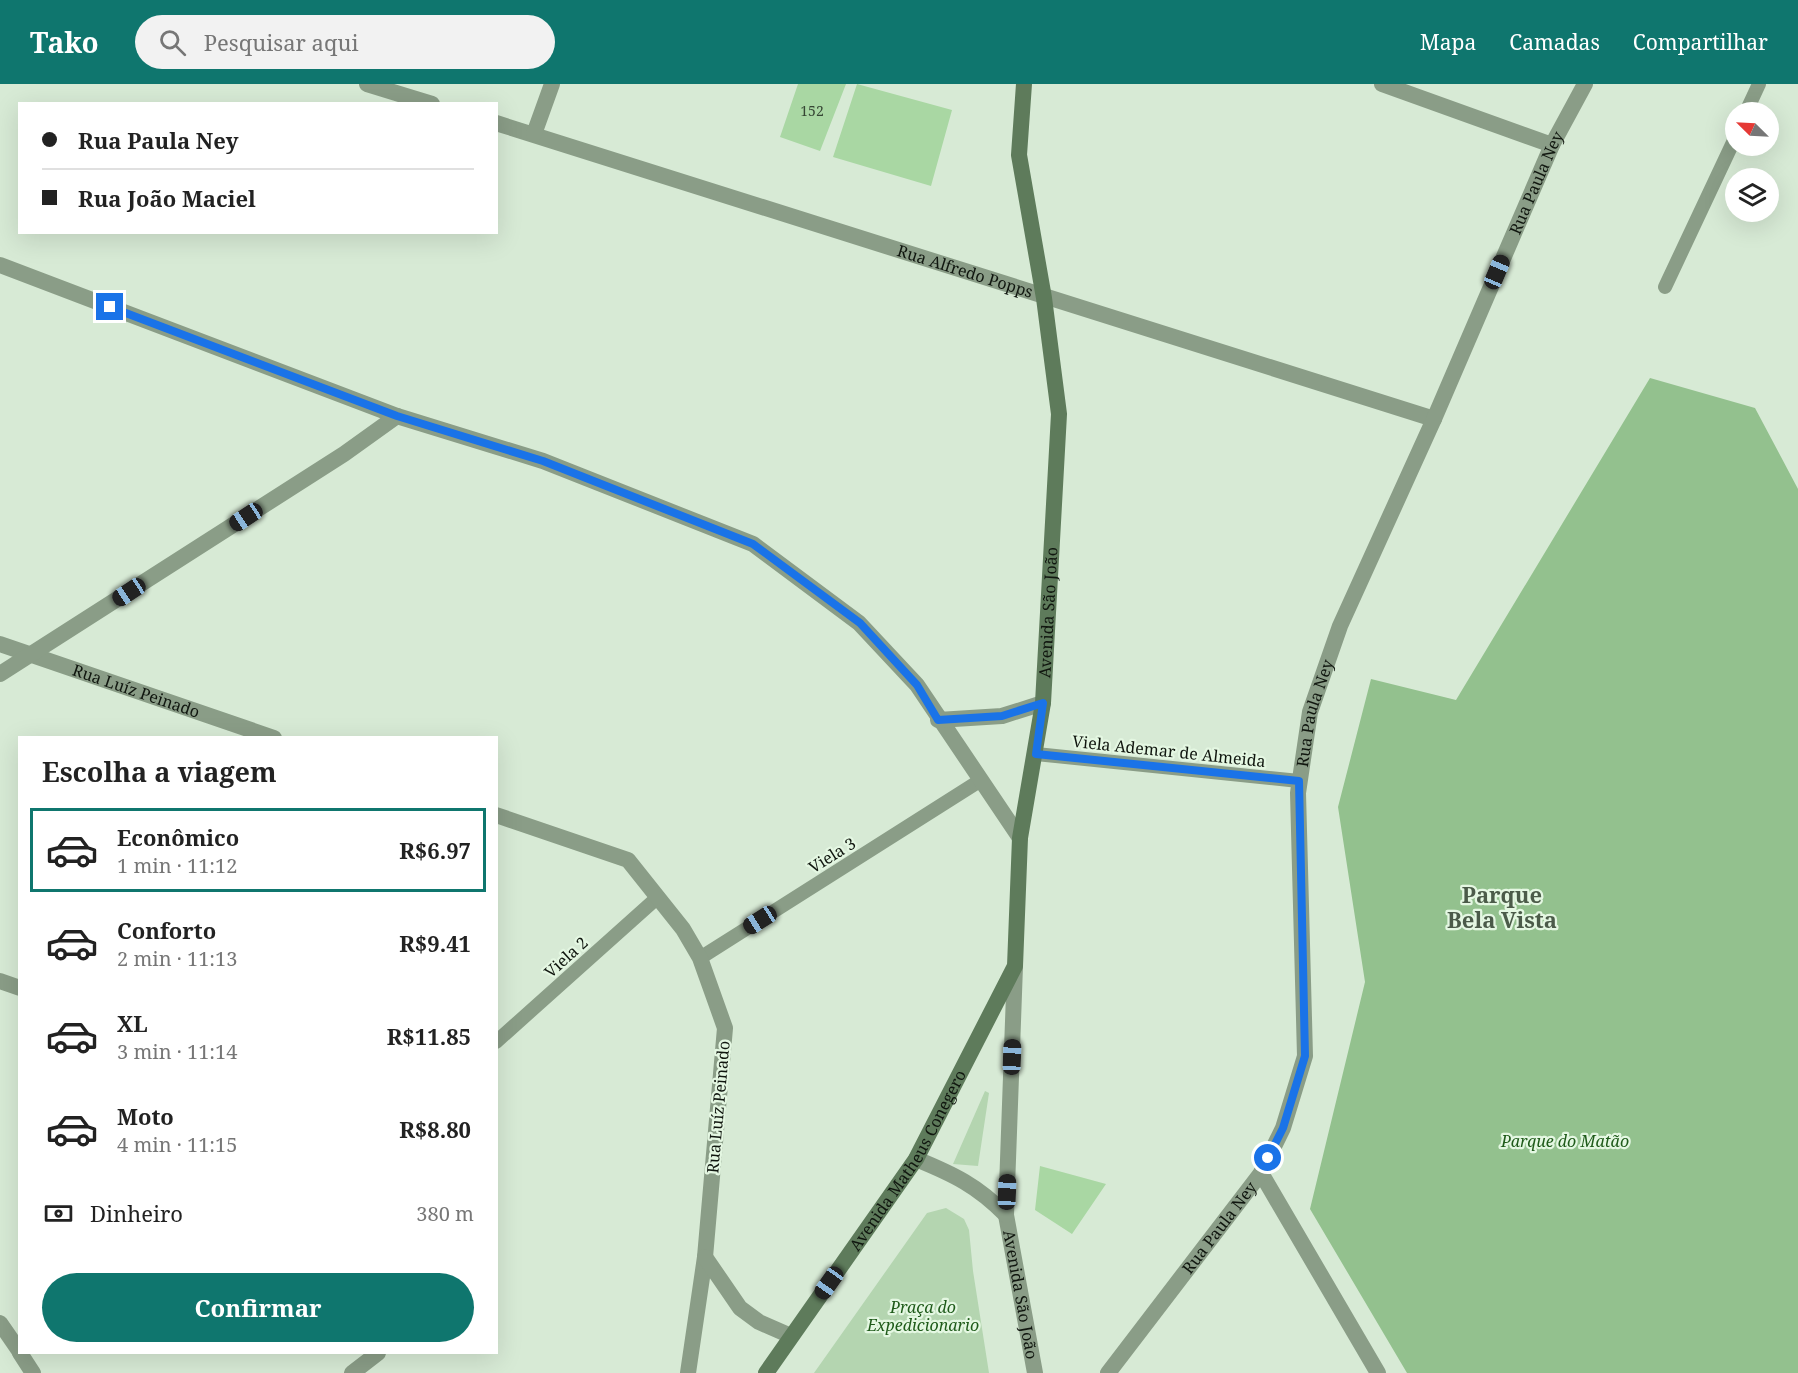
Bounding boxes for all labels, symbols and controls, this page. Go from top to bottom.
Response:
search box [135,15,555,69]
text: Tako [30,23,99,61]
icon: search [156,26,189,59]
text: Pesquisar aqui [204,27,359,57]
text: Mapa [1420,28,1476,56]
text: Camadas [1509,28,1600,56]
text: Compartilhar [1633,28,1768,56]
house number: 152 [800,101,824,120]
north arrow [1725,102,1779,156]
map controls [1725,102,1779,222]
text: Rua Paula Ney [78,125,239,155]
street label: Rua Paula Ney [1504,126,1569,238]
button: layers [1725,168,1779,222]
text: Rua João Maciel [78,183,256,213]
street label: Rua Alfredo Popps [895,239,1036,303]
car [1482,252,1512,292]
route end [96,293,123,320]
car [226,500,266,534]
street label: Avenida São João [1033,546,1063,678]
car [109,575,149,609]
street label: Rua Paula Ney [1291,655,1339,769]
street label: Rua Luíz Peinado [70,659,203,723]
street label: Viela Ademar de Almeida [1071,730,1267,772]
text: Escolha a viagem [42,753,277,790]
text: Econômico [117,822,239,852]
icon: car [45,823,99,877]
street label: Viela 3 [804,832,860,878]
text: R$6.97 [399,835,471,865]
text: 1 min · 11:12 [117,852,237,879]
district label: Parque Bela Vista [1447,879,1557,934]
car [740,903,780,937]
text: Conforto [117,915,216,945]
icon: car [45,916,99,970]
text: R$9.41 [399,928,471,958]
street label: Viela 2 [539,932,593,982]
text: 2 min · 11:13 [117,945,237,972]
text: XL [117,1008,148,1038]
icon: car [45,1009,99,1063]
text: R$11.85 [387,1021,471,1051]
text: 3 min · 11:14 [117,1038,237,1065]
car [1002,1039,1022,1075]
street label: Rua Luíz Peinado [701,1040,735,1174]
street label: Avenida Matheus Conegero [844,1066,971,1255]
text: Moto [117,1101,174,1131]
icon: car [45,1102,99,1156]
text: R$8.80 [399,1114,471,1144]
park label: Parque do Matão [1500,1130,1629,1152]
text: 4 min · 11:15 [117,1131,237,1158]
route start [1254,1144,1281,1171]
car [997,1174,1017,1210]
street label: Rua Paula Ney [1177,1176,1262,1278]
icon: cash [42,1197,75,1230]
text: Dinheiro [90,1198,183,1228]
text: 380 m [416,1200,474,1227]
street label: Avenida São João [998,1228,1043,1361]
car [811,1263,847,1303]
button: Confirmar [42,1273,474,1342]
park label: Praça do Expedicionario [866,1296,979,1336]

